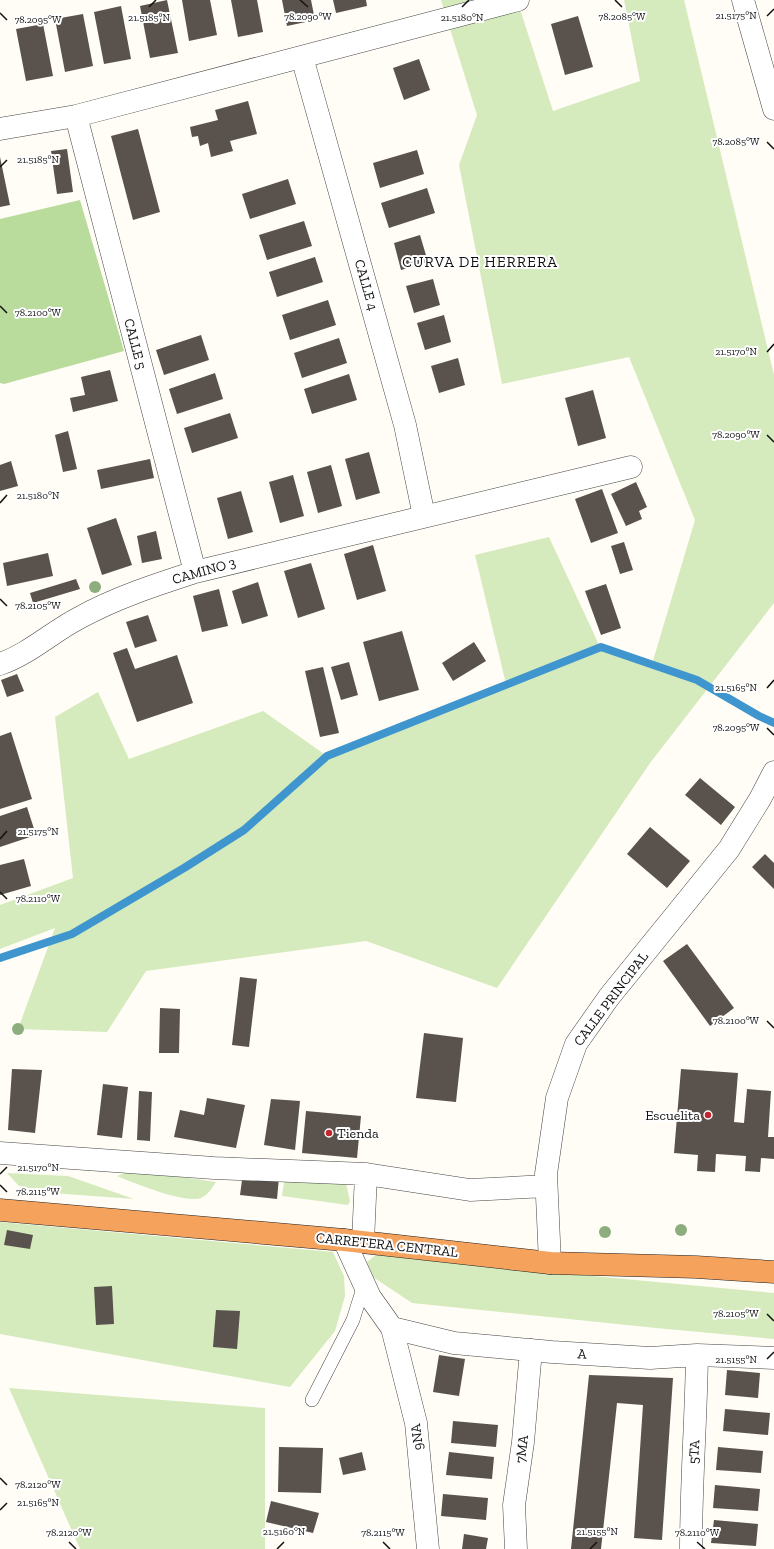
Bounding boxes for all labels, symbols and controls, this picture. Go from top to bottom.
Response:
text: 21.5175°N [715,10,757,22]
text: 78.2090°W [284,11,332,23]
text: 78.2085°W [599,11,646,23]
text: 21.5185°N [128,12,171,24]
text: 21.5180°N [441,12,484,24]
text: 78.2095°W [15,14,62,26]
text: 78.2085°W [713,136,760,148]
text: 21.5185°N [17,154,60,166]
district label: CURVA DE HERRERA [402,253,558,271]
street label: CALLE 4 [351,257,382,313]
text: 78.2100°W [15,307,62,319]
street label: CALLE 5 [120,317,150,371]
text: 21.5170°N [715,346,757,358]
text: 78.2090°W [712,429,760,441]
text: 21.5180°N [17,490,60,502]
street label: CAMINO 3 [170,554,238,588]
text: 78.2105°W [15,600,61,612]
text: 21.5165°N [715,682,758,694]
text: 78.2095°W [713,722,760,734]
text: 21.5175°N [17,826,59,838]
text: 78.2110°W [16,893,61,905]
street label: CALLE PRINCIPAL [570,948,652,1049]
text: 78.2100°W [713,1015,760,1027]
place label: Escuelita [645,1107,700,1124]
marker: Escuelita [703,1110,713,1120]
place label: Tienda [337,1125,379,1142]
marker: Tienda [324,1128,334,1138]
text: 21.5170°N [17,1162,59,1174]
text: 78.2115°W [16,1186,60,1198]
street label: CARRETERA CENTRAL [315,1229,459,1261]
text: 78.2105°W [713,1308,759,1320]
street label: A [577,1345,588,1363]
text: 21.5155°N [715,1354,757,1366]
street label: 9NA [407,1422,427,1451]
street label: 7MA [512,1433,532,1464]
street label: 5TA [685,1438,703,1465]
text: 78.2120°W [15,1479,61,1491]
text: 21.5165°N [17,1497,60,1509]
text: 21.5160°N [263,1526,306,1538]
text: 21.5155°N [576,1526,618,1538]
text: 78.2120°W [46,1527,92,1539]
text: 78.2115°W [361,1527,405,1539]
text: 78.2110°W [675,1527,720,1539]

